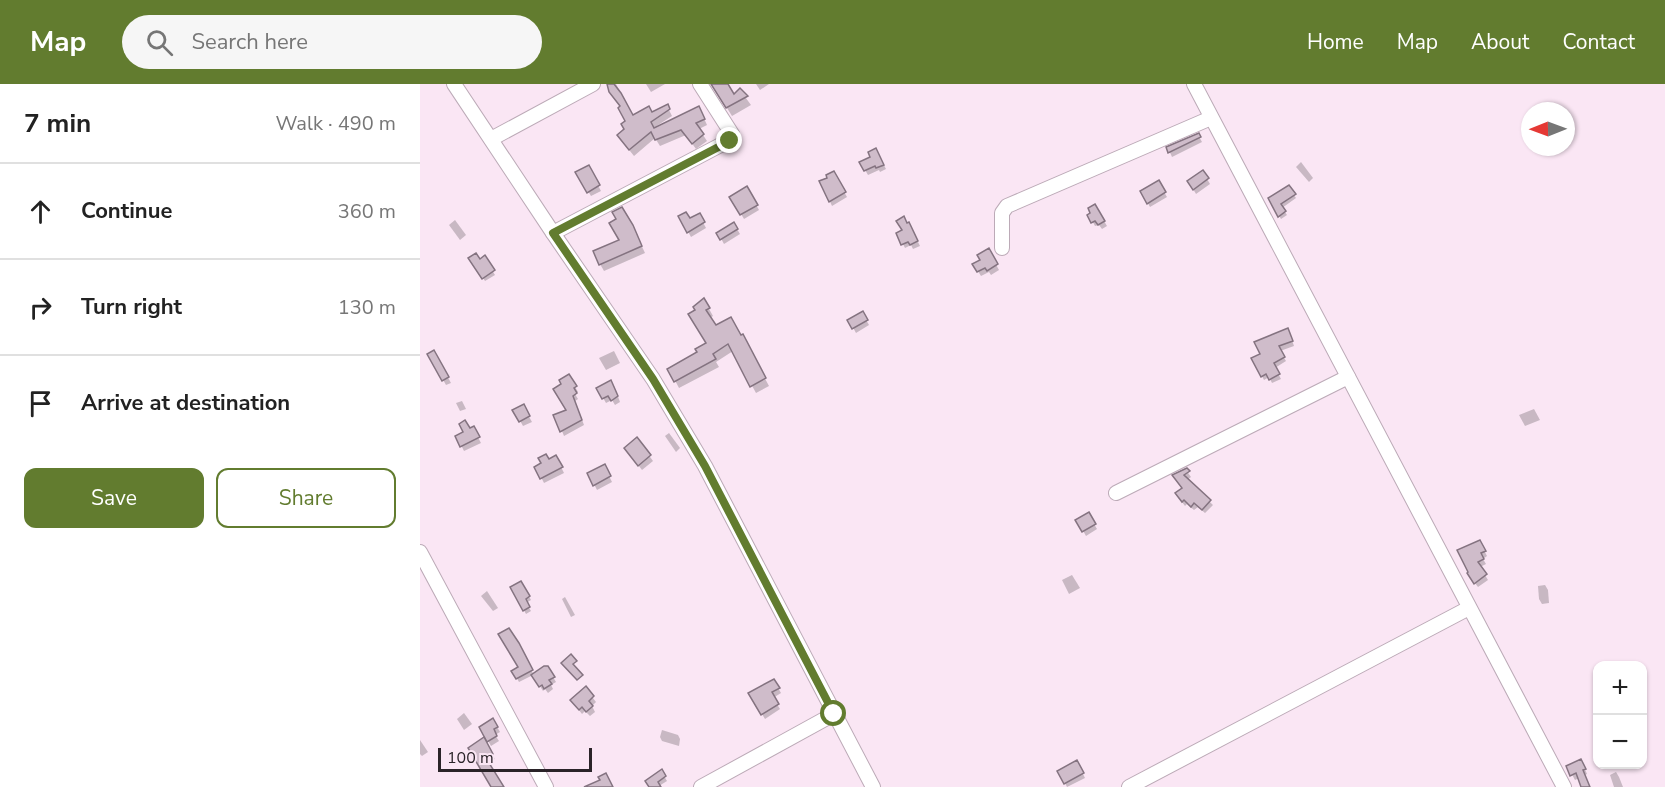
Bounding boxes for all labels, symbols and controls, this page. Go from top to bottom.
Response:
search box [122,15,542,69]
text: Map [30,23,86,61]
icon: search [143,26,176,59]
text: Search here [191,27,308,57]
text: Home [1307,28,1364,56]
text: Map [1397,28,1438,56]
text: About [1471,28,1529,56]
text: Contact [1562,28,1635,56]
north arrow [1521,102,1575,156]
text: 7 min [24,106,91,141]
text: Walk · 490 m [276,110,396,137]
route end [716,127,742,153]
icon: ahead [24,195,57,228]
text: Continue [81,196,172,226]
text: 360 m [338,198,396,225]
icon: right [24,291,57,324]
text: Turn right [81,292,182,322]
text: 130 m [338,294,396,321]
icon: arrive [24,387,57,420]
text: Arrive at destination [81,388,290,418]
button: Save [24,468,204,528]
button: Share [216,468,396,528]
map controls [1593,661,1647,769]
button: + [1593,661,1647,715]
route start [820,700,846,726]
button: − [1593,715,1647,769]
scale bar [438,745,592,772]
text: 100 m [447,747,494,769]

